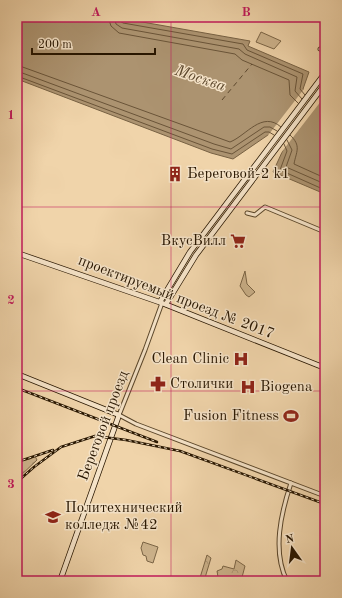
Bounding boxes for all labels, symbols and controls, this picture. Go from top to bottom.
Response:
text: A [91,6,101,19]
text: B [241,6,251,19]
scale bar [32,30,155,56]
text: 200 m [38,39,72,51]
water label: Москва [172,63,228,95]
text: 1 [7,109,15,122]
building icon: Береговой-2 k1 [166,165,184,183]
place label: Береговой-2 k1 [187,167,290,182]
supermarket icon: ВкусВилл [229,232,247,250]
place label: ВкусВилл [161,234,226,249]
street label: проектируемый проезд № 2017 [76,254,276,342]
text: 2 [7,294,15,307]
hospital icon: Clean Clinic [232,350,250,368]
place label: Clean Clinic [151,352,229,367]
street label: Береговой проезд [76,368,132,483]
pharmacy icon: Столички [149,375,167,393]
place label: Столички [170,377,233,392]
hospital icon: Biogena [239,378,257,396]
place label: Biogena [260,380,313,395]
sports icon: Fusion Fitness [282,407,300,425]
place label: Fusion Fitness [183,409,279,424]
text: 3 [7,478,15,491]
place label: Политехнический колледж №42 [65,501,183,533]
school or university icon: Политехнический колледж №42 [44,508,62,526]
north arrow [272,528,312,568]
text: N [285,533,296,546]

